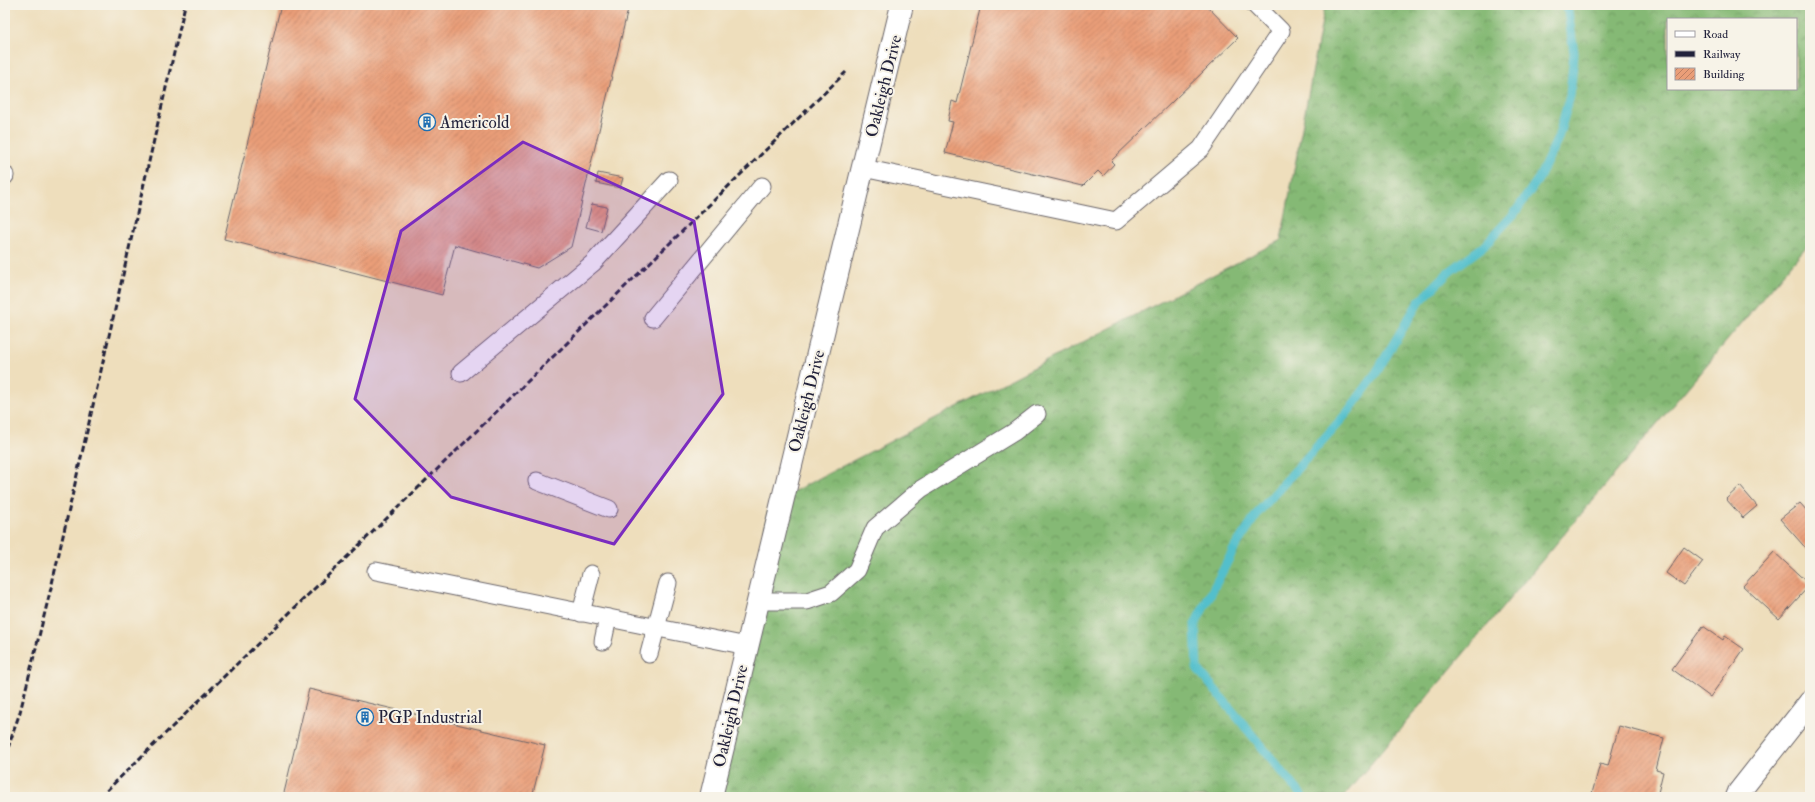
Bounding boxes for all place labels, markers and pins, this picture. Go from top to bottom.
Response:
building icon: Americold [417,112,437,132]
place label: Americold [439,112,510,133]
building icon: PGP Industrial [355,707,375,727]
place label: PGP Industrial [378,707,483,728]

